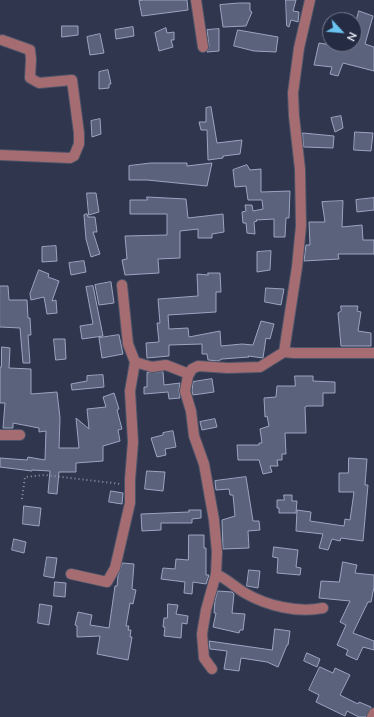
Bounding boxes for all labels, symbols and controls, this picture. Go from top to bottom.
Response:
north arrow [322,12,362,52]
text: N [344,30,360,44]

